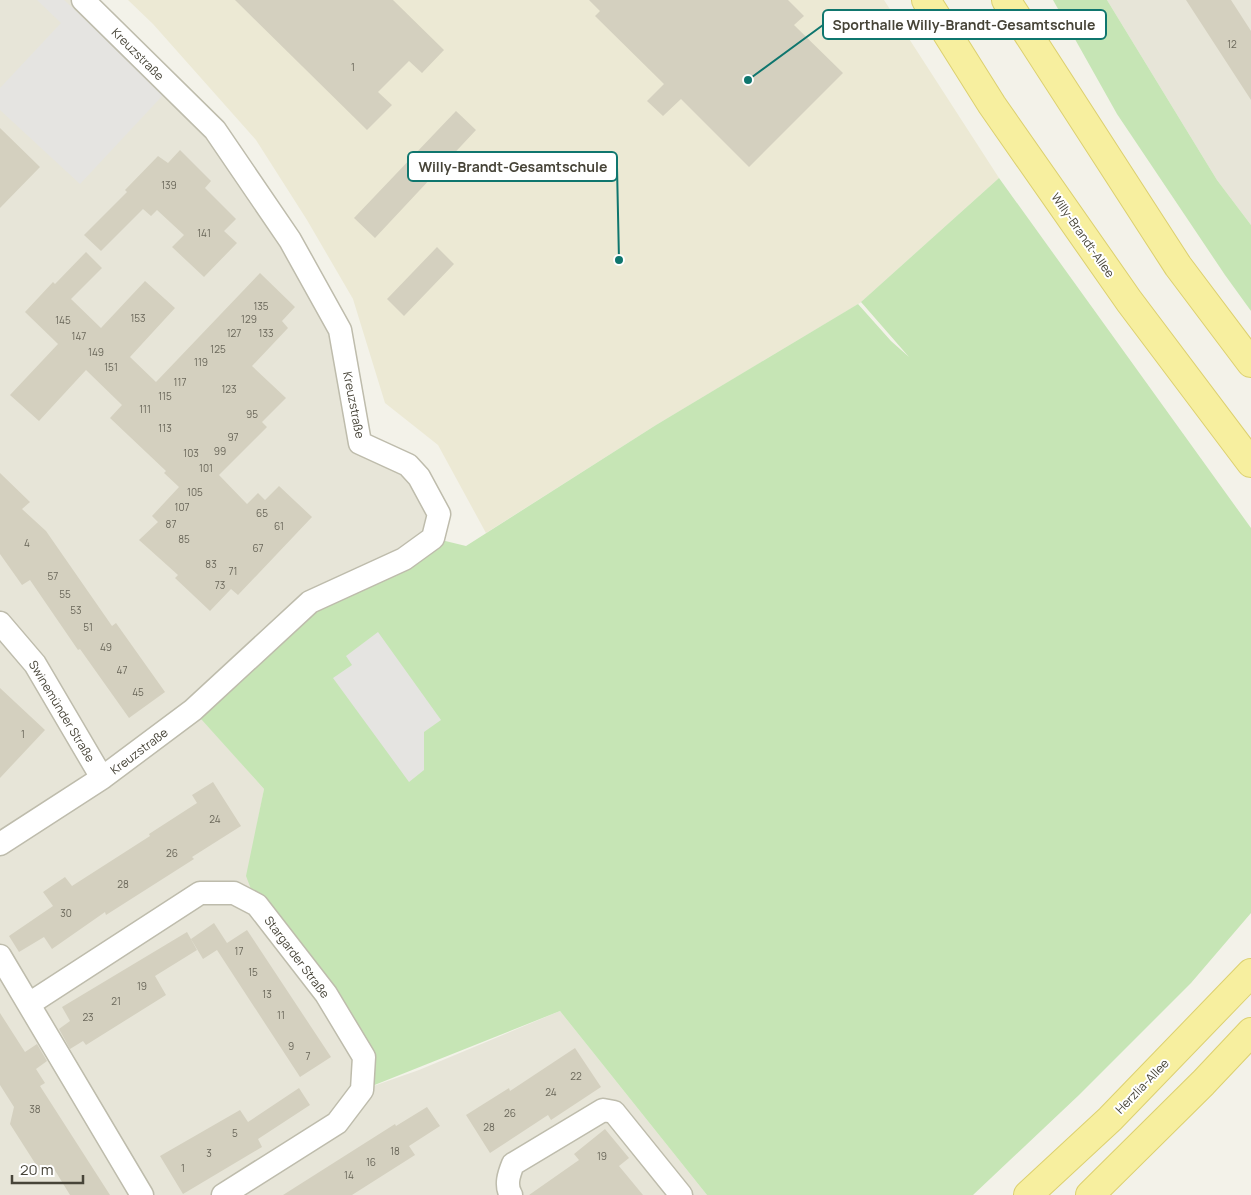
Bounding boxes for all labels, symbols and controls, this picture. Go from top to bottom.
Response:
callout: Sporthalle Willy-Brandt-Gesamtschule [823,10,1106,39]
text: Sporthalle Willy-Brandt-Gesamtschule [833,15,1095,34]
street label: Kreuzstraße [108,24,168,84]
house number: 12 [1227,37,1237,51]
house number: 1 [351,60,355,74]
callout: Willy-Brandt-Gesamtschule [408,152,617,181]
text: Willy-Brandt-Gesamtschule [419,157,607,176]
house number: 139 [161,178,177,192]
street label: Willy-Brandt-Allee [1047,189,1119,281]
house number: 141 [197,226,211,240]
house number: 135 [253,299,269,313]
house number: 153 [130,311,146,325]
house number: 129 [241,312,257,326]
house number: 145 [55,313,71,327]
house number: 127 [227,326,241,340]
house number: 133 [259,326,273,340]
house number: 147 [72,329,86,343]
house number: 125 [210,342,226,356]
house number: 149 [88,345,104,359]
house number: 119 [194,355,208,369]
house number: 151 [104,360,118,374]
street label: Kreuzstraße [339,370,369,440]
house number: 117 [174,375,186,389]
house number: 123 [221,382,237,396]
house number: 115 [158,389,172,403]
house number: 111 [139,402,151,416]
house number: 95 [246,407,258,421]
house number: 113 [158,421,172,435]
house number: 97 [227,430,239,444]
house number: 99 [214,444,226,458]
house number: 103 [183,446,199,460]
house number: 101 [199,461,213,475]
house number: 105 [187,485,203,499]
house number: 107 [174,500,190,514]
house number: 65 [256,506,268,520]
house number: 87 [166,517,176,531]
house number: 61 [274,519,284,533]
house number: 85 [178,532,190,546]
house number: 4 [24,536,30,550]
house number: 67 [252,541,264,555]
house number: 83 [205,557,217,571]
house number: 71 [229,564,237,578]
house number: 57 [48,569,58,583]
house number: 73 [215,578,225,592]
house number: 55 [59,587,71,601]
house number: 53 [70,603,82,617]
house number: 51 [83,620,93,634]
house number: 49 [100,640,112,654]
street label: Swinemünder Straße [25,657,99,765]
house number: 47 [117,663,127,677]
house number: 45 [132,685,144,699]
street label: Kreuzstraße [107,724,171,778]
house number: 1 [21,727,25,741]
house number: 24 [209,812,221,826]
house number: 26 [166,846,178,860]
house number: 28 [117,877,129,891]
house number: 30 [60,906,72,920]
street label: Stargarder Straße [260,912,334,1002]
house number: 17 [235,944,243,958]
house number: 15 [248,965,258,979]
house number: 19 [137,979,147,993]
house number: 13 [262,987,272,1001]
house number: 21 [111,994,121,1008]
house number: 11 [277,1008,285,1022]
house number: 23 [82,1010,94,1024]
house number: 9 [288,1039,294,1053]
house number: 7 [305,1049,311,1063]
street label: Herzlia-Allee [1111,1055,1173,1117]
house number: 22 [570,1069,582,1083]
house number: 24 [545,1085,557,1099]
house number: 38 [29,1102,41,1116]
house number: 26 [504,1106,516,1120]
house number: 28 [483,1120,495,1134]
house number: 5 [232,1126,238,1140]
house number: 18 [390,1144,400,1158]
house number: 3 [206,1146,212,1160]
house number: 19 [597,1149,607,1163]
scale bar [12,1152,84,1184]
house number: 16 [366,1155,376,1169]
text: 20 m [20,1159,53,1180]
house number: 1 [181,1161,185,1175]
house number: 14 [344,1168,354,1182]

